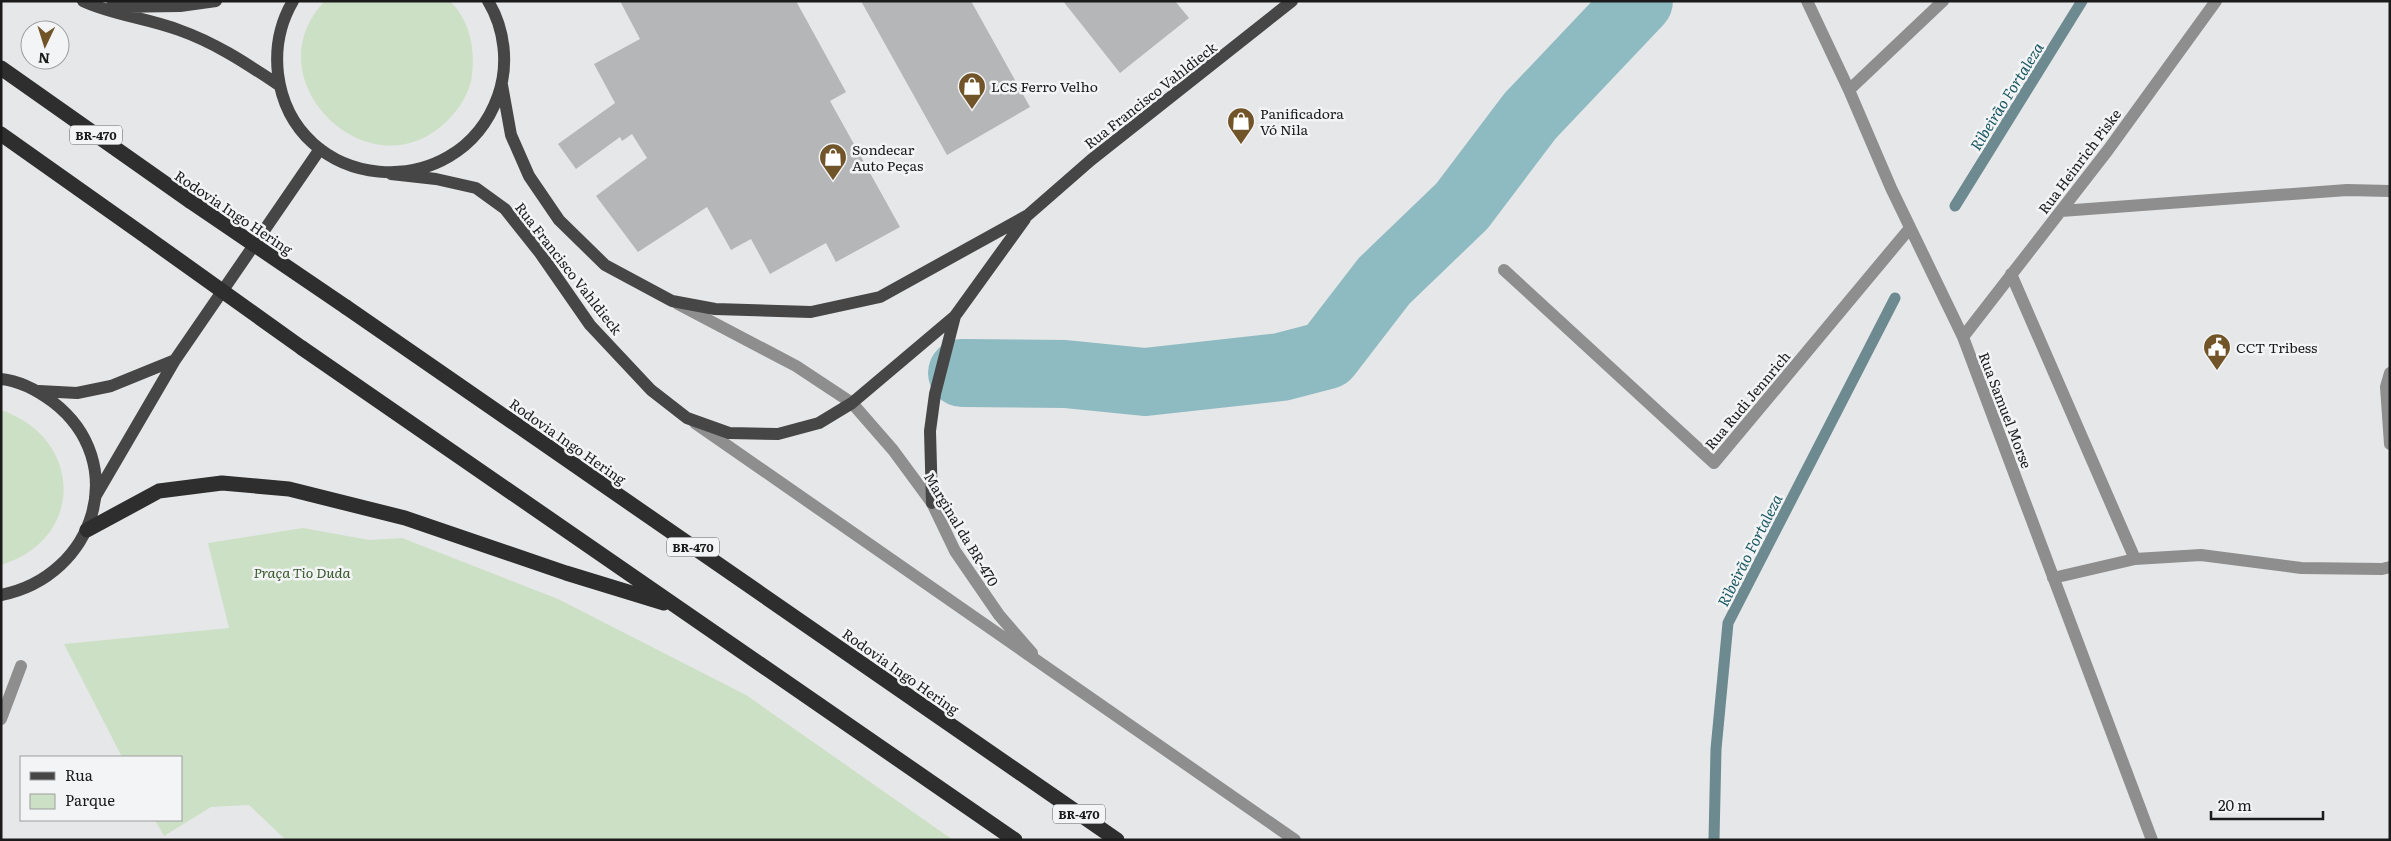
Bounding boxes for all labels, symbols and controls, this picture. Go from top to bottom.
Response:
north arrow [20,20,70,70]
street label: Rua Francisco Vahldieck [1080,37,1221,153]
water label: Ribeirão Fortaleza [1963,37,2049,155]
text: N [37,49,51,69]
shop icon: LCS Ferro Velho [957,71,987,110]
place label: LCS Ferro Velho [991,76,1098,96]
place label: Panificadora Vó Nila [1260,103,1344,139]
street label: Rua Heinrich Piske [2033,104,2125,218]
shop icon: Panificadora Vó Nila [1226,106,1256,145]
road number: BR-470 [70,126,122,144]
place label: Sondecar Auto Peças [852,139,923,175]
shop icon: Sondecar Auto Peças [818,142,848,181]
street label: Rodovia Ingo Hering [171,165,297,259]
street label: Rua Francisco Vahldieck [511,198,627,339]
public building icon: CCT Tribess [2202,332,2232,371]
place label: CCT Tribess [2236,337,2317,357]
street label: Rua Rudi Jennrich [1700,346,1794,454]
street label: Rua Samuel Morse [1975,349,2037,471]
street label: Rodovia Ingo Hering [506,393,631,489]
street label: Marginal da BR-470 [920,468,1004,590]
water label: Ribeirão Fortaleza [1711,489,1788,610]
road number: BR-470 [667,538,719,556]
park label: Praça Tio Duda [254,562,350,582]
street label: Rodovia Ingo Hering [839,623,964,719]
legend [20,756,182,821]
text: Rua [65,763,94,786]
text: Parque [65,788,115,811]
scale bar [2211,788,2324,820]
text: 20 m [2218,793,2252,816]
road number: BR-470 [1053,804,1105,824]

